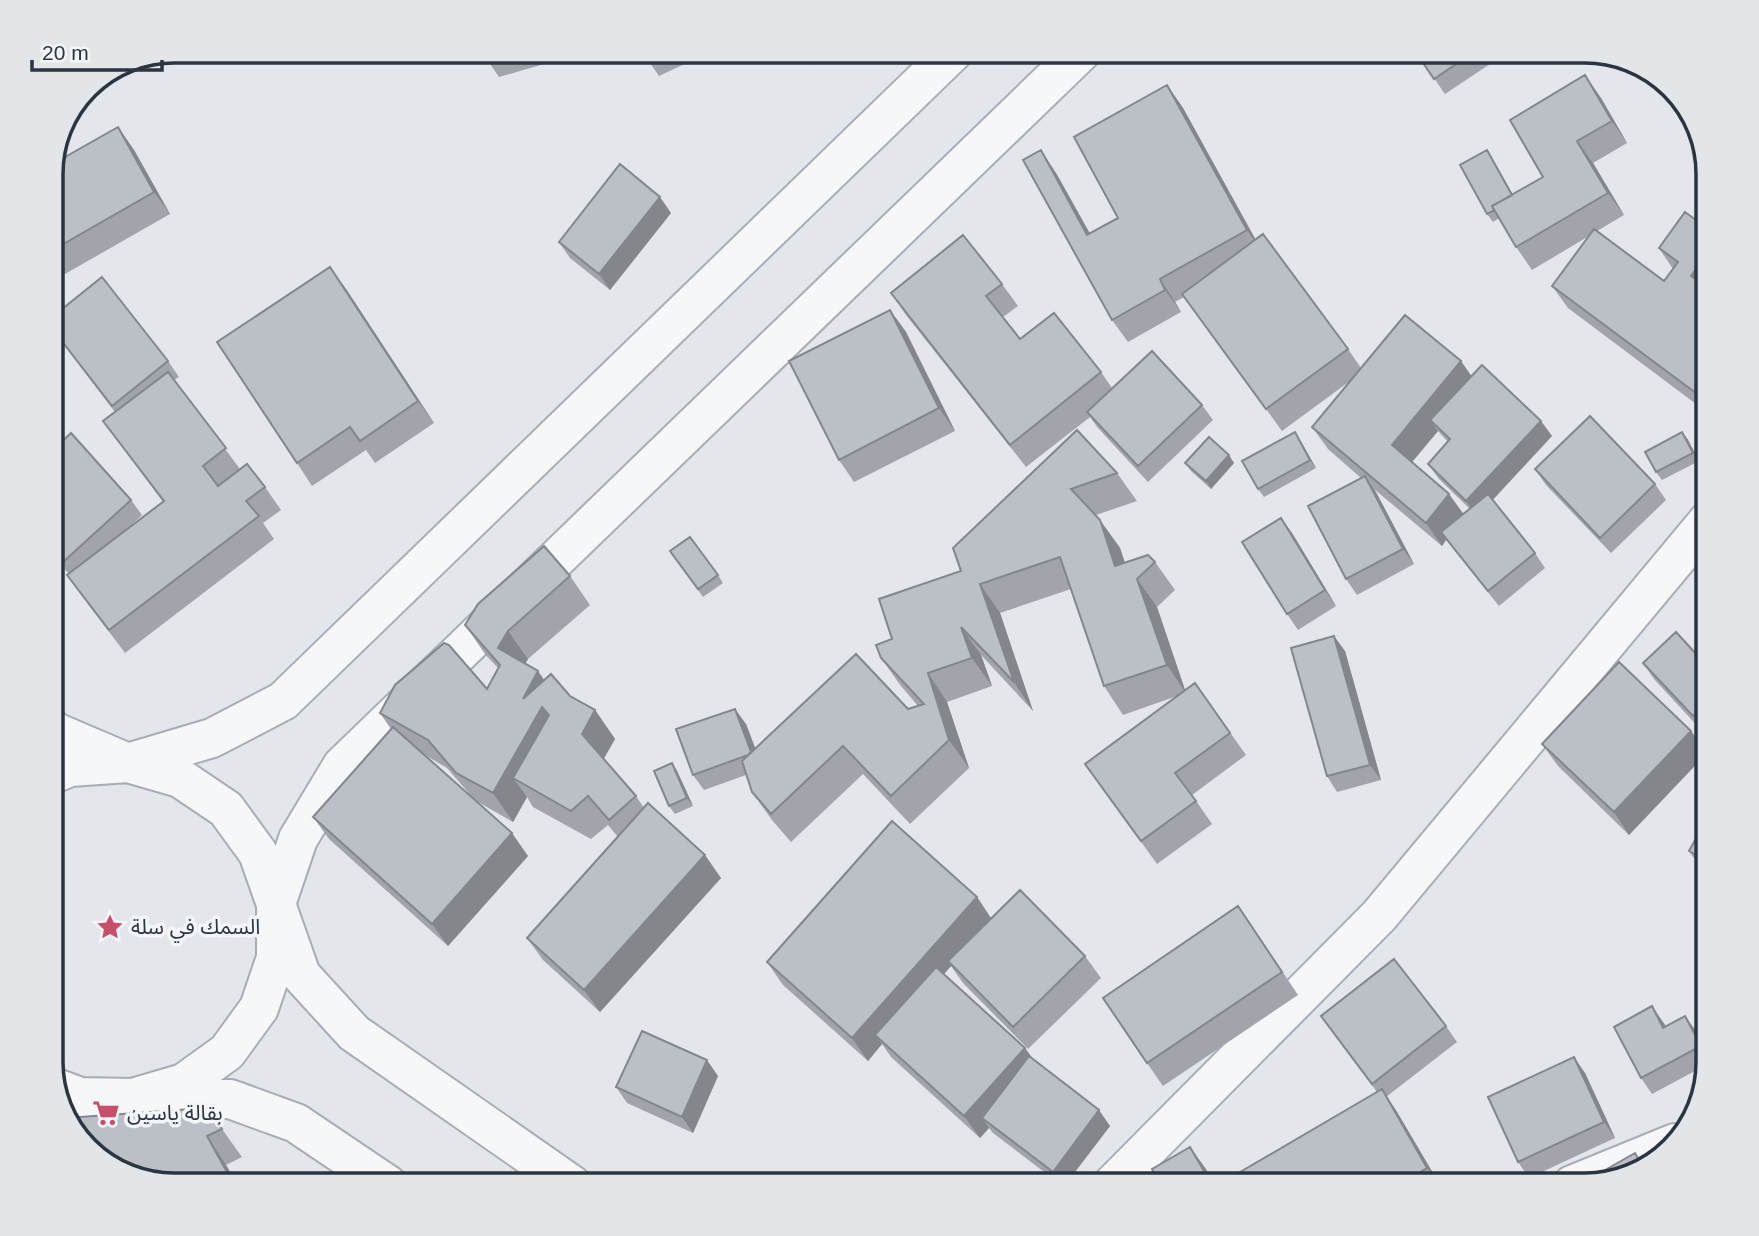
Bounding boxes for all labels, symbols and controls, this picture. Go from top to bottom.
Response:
scale bar [32,28,161,72]
text: 20 m [42,41,89,64]
place icon: السمك في سلة [95,912,125,942]
place label: السمك في سلة [131,915,260,943]
supermarket icon: بقالة ياسين [91,1098,121,1128]
place label: بقالة ياسين [127,1101,223,1125]

